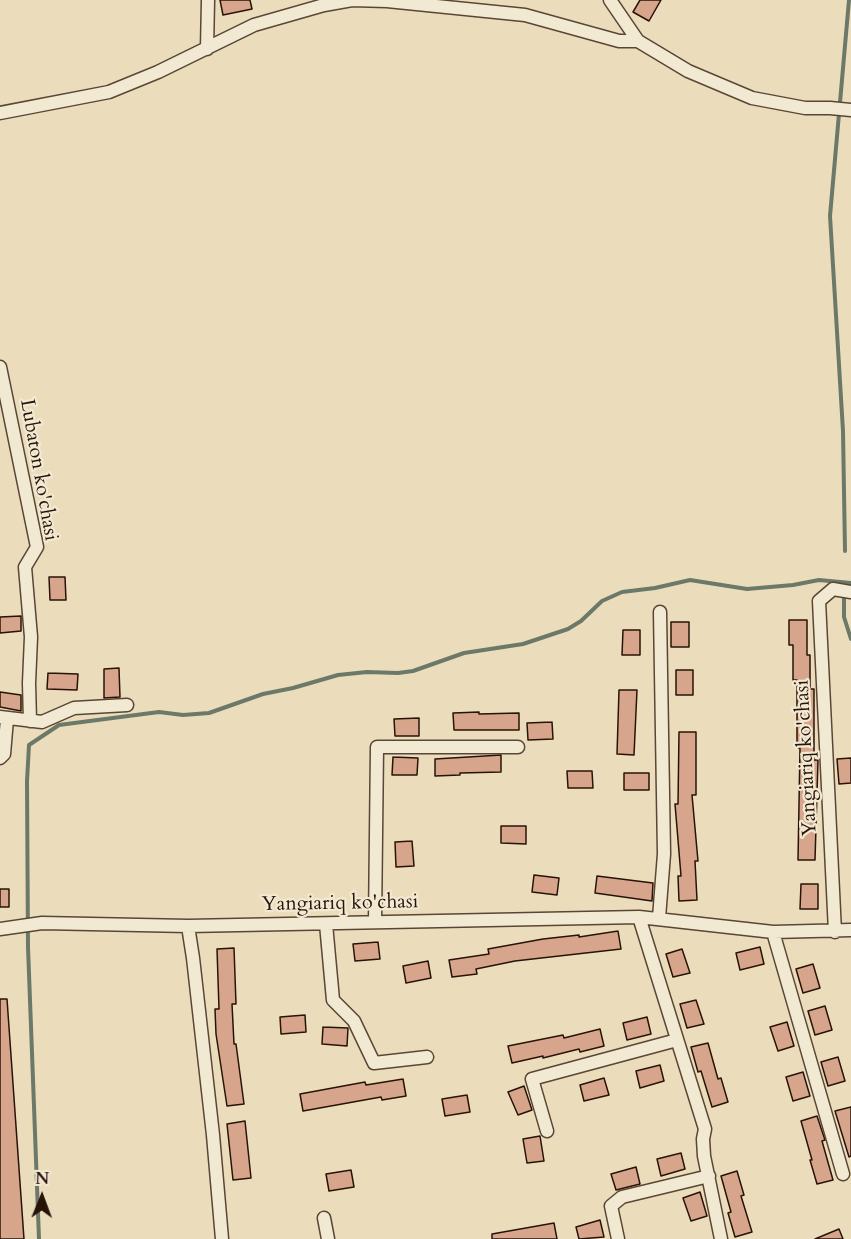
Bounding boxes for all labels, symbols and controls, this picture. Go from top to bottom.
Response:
street label: Lubaton ko'chasi [14,397,62,543]
street label: Yangiariq ko'chasi [791,679,823,837]
street label: Yangiariq ko'chasi [262,891,418,917]
north arrow [12,1167,72,1227]
text: N [35,1168,49,1190]

